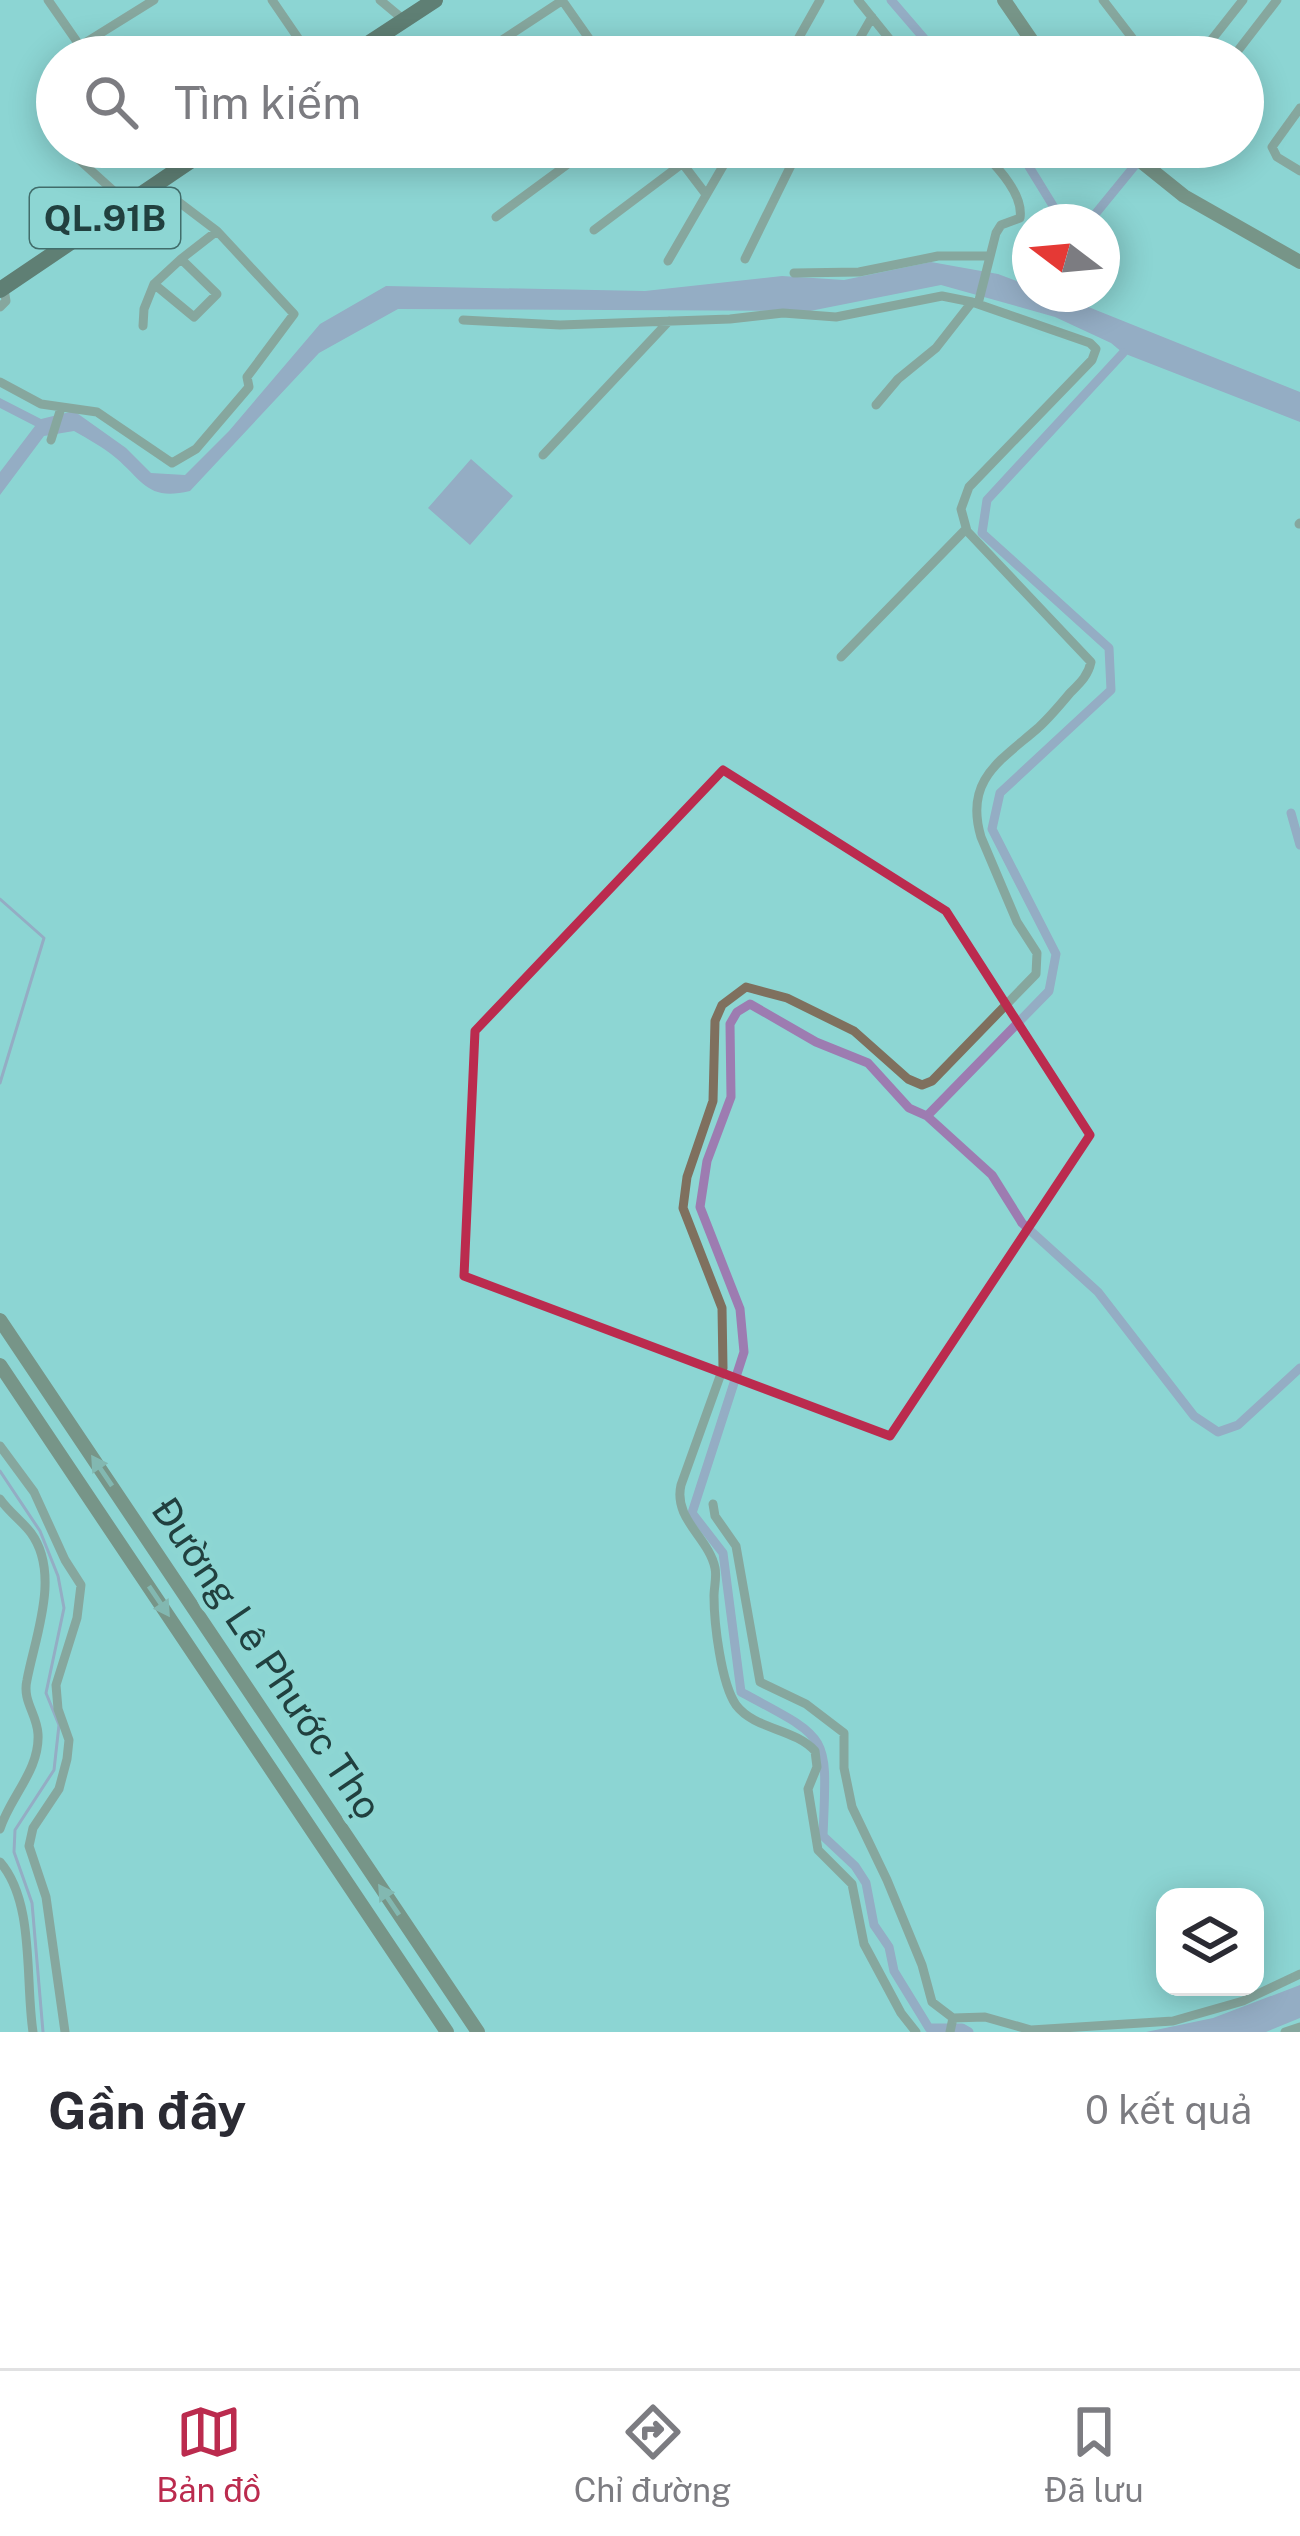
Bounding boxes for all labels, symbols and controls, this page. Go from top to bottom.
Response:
search box [36,36,1264,168]
icon: search [78,69,144,135]
text: Tìm kiếm [174,76,361,129]
road number: QL.91B [30,188,180,248]
north arrow [1012,204,1120,312]
one-way arrow [91,1455,114,1488]
street label: Đường Lê Phước Thọ [142,1489,392,1827]
one-way arrow [147,1585,169,1618]
one-way arrow [379,1883,401,1916]
map controls [1156,1888,1264,1996]
button: layers [1156,1888,1264,1996]
text: Gần đây [48,2081,246,2140]
text: 0 kết quả [1085,2087,1252,2133]
tab: Bản đồ [156,2399,261,2509]
tab: Chỉ đường [574,2399,732,2509]
tab: Đã lưu [1044,2399,1144,2509]

